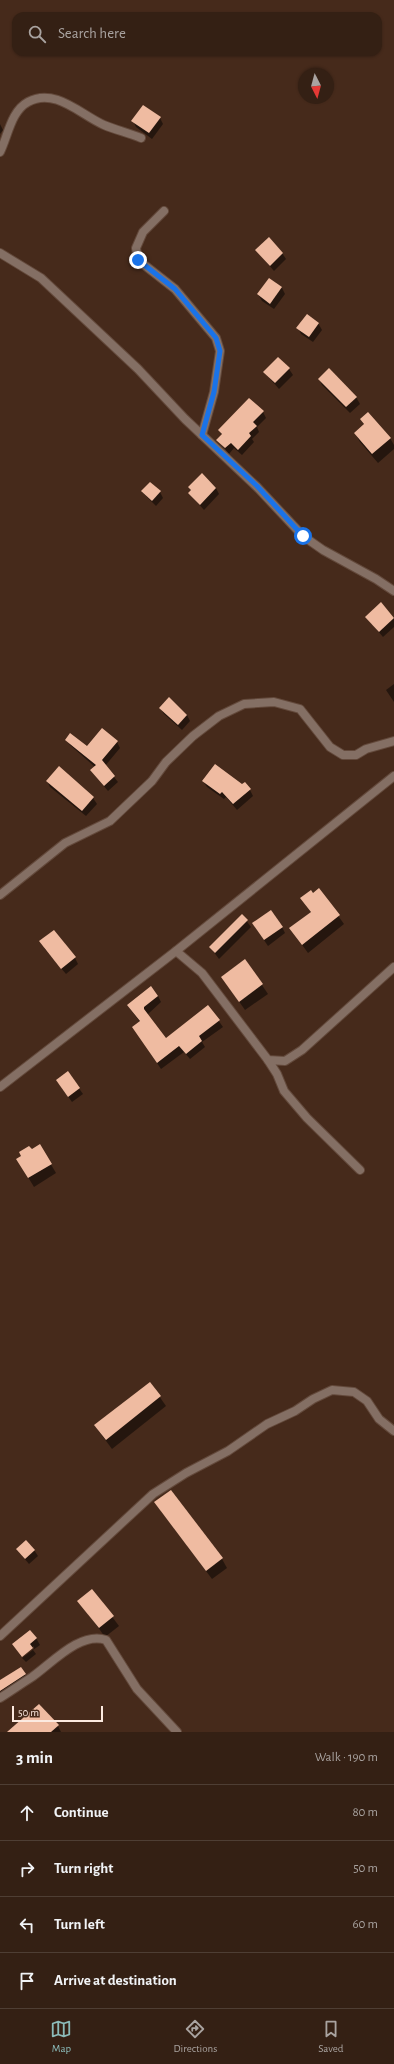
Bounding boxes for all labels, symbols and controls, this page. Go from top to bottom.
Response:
search box [12,12,382,56]
icon: search [26,23,48,45]
text: Search here [58,26,126,41]
north arrow [298,68,334,104]
route end [129,251,147,269]
route start [294,527,312,545]
scale bar [12,1704,103,1723]
text: 50 m [18,1707,39,1718]
text: 3 min [16,1749,53,1766]
text: Walk · 190 m [315,1751,378,1764]
icon: ahead [16,1802,38,1824]
text: Continue [54,1805,109,1820]
text: 80 m [352,1806,378,1819]
icon: right [16,1858,38,1880]
text: Turn right [54,1861,113,1876]
text: 50 m [353,1862,378,1875]
icon: left [16,1914,38,1936]
text: Turn left [54,1917,105,1932]
text: 60 m [352,1918,378,1931]
icon: arrive [16,1970,38,1992]
text: Arrive at destination [54,1973,177,1988]
tab: Map [50,2018,72,2055]
tab: Directions [173,2018,217,2055]
tab: Saved [318,2018,343,2055]

